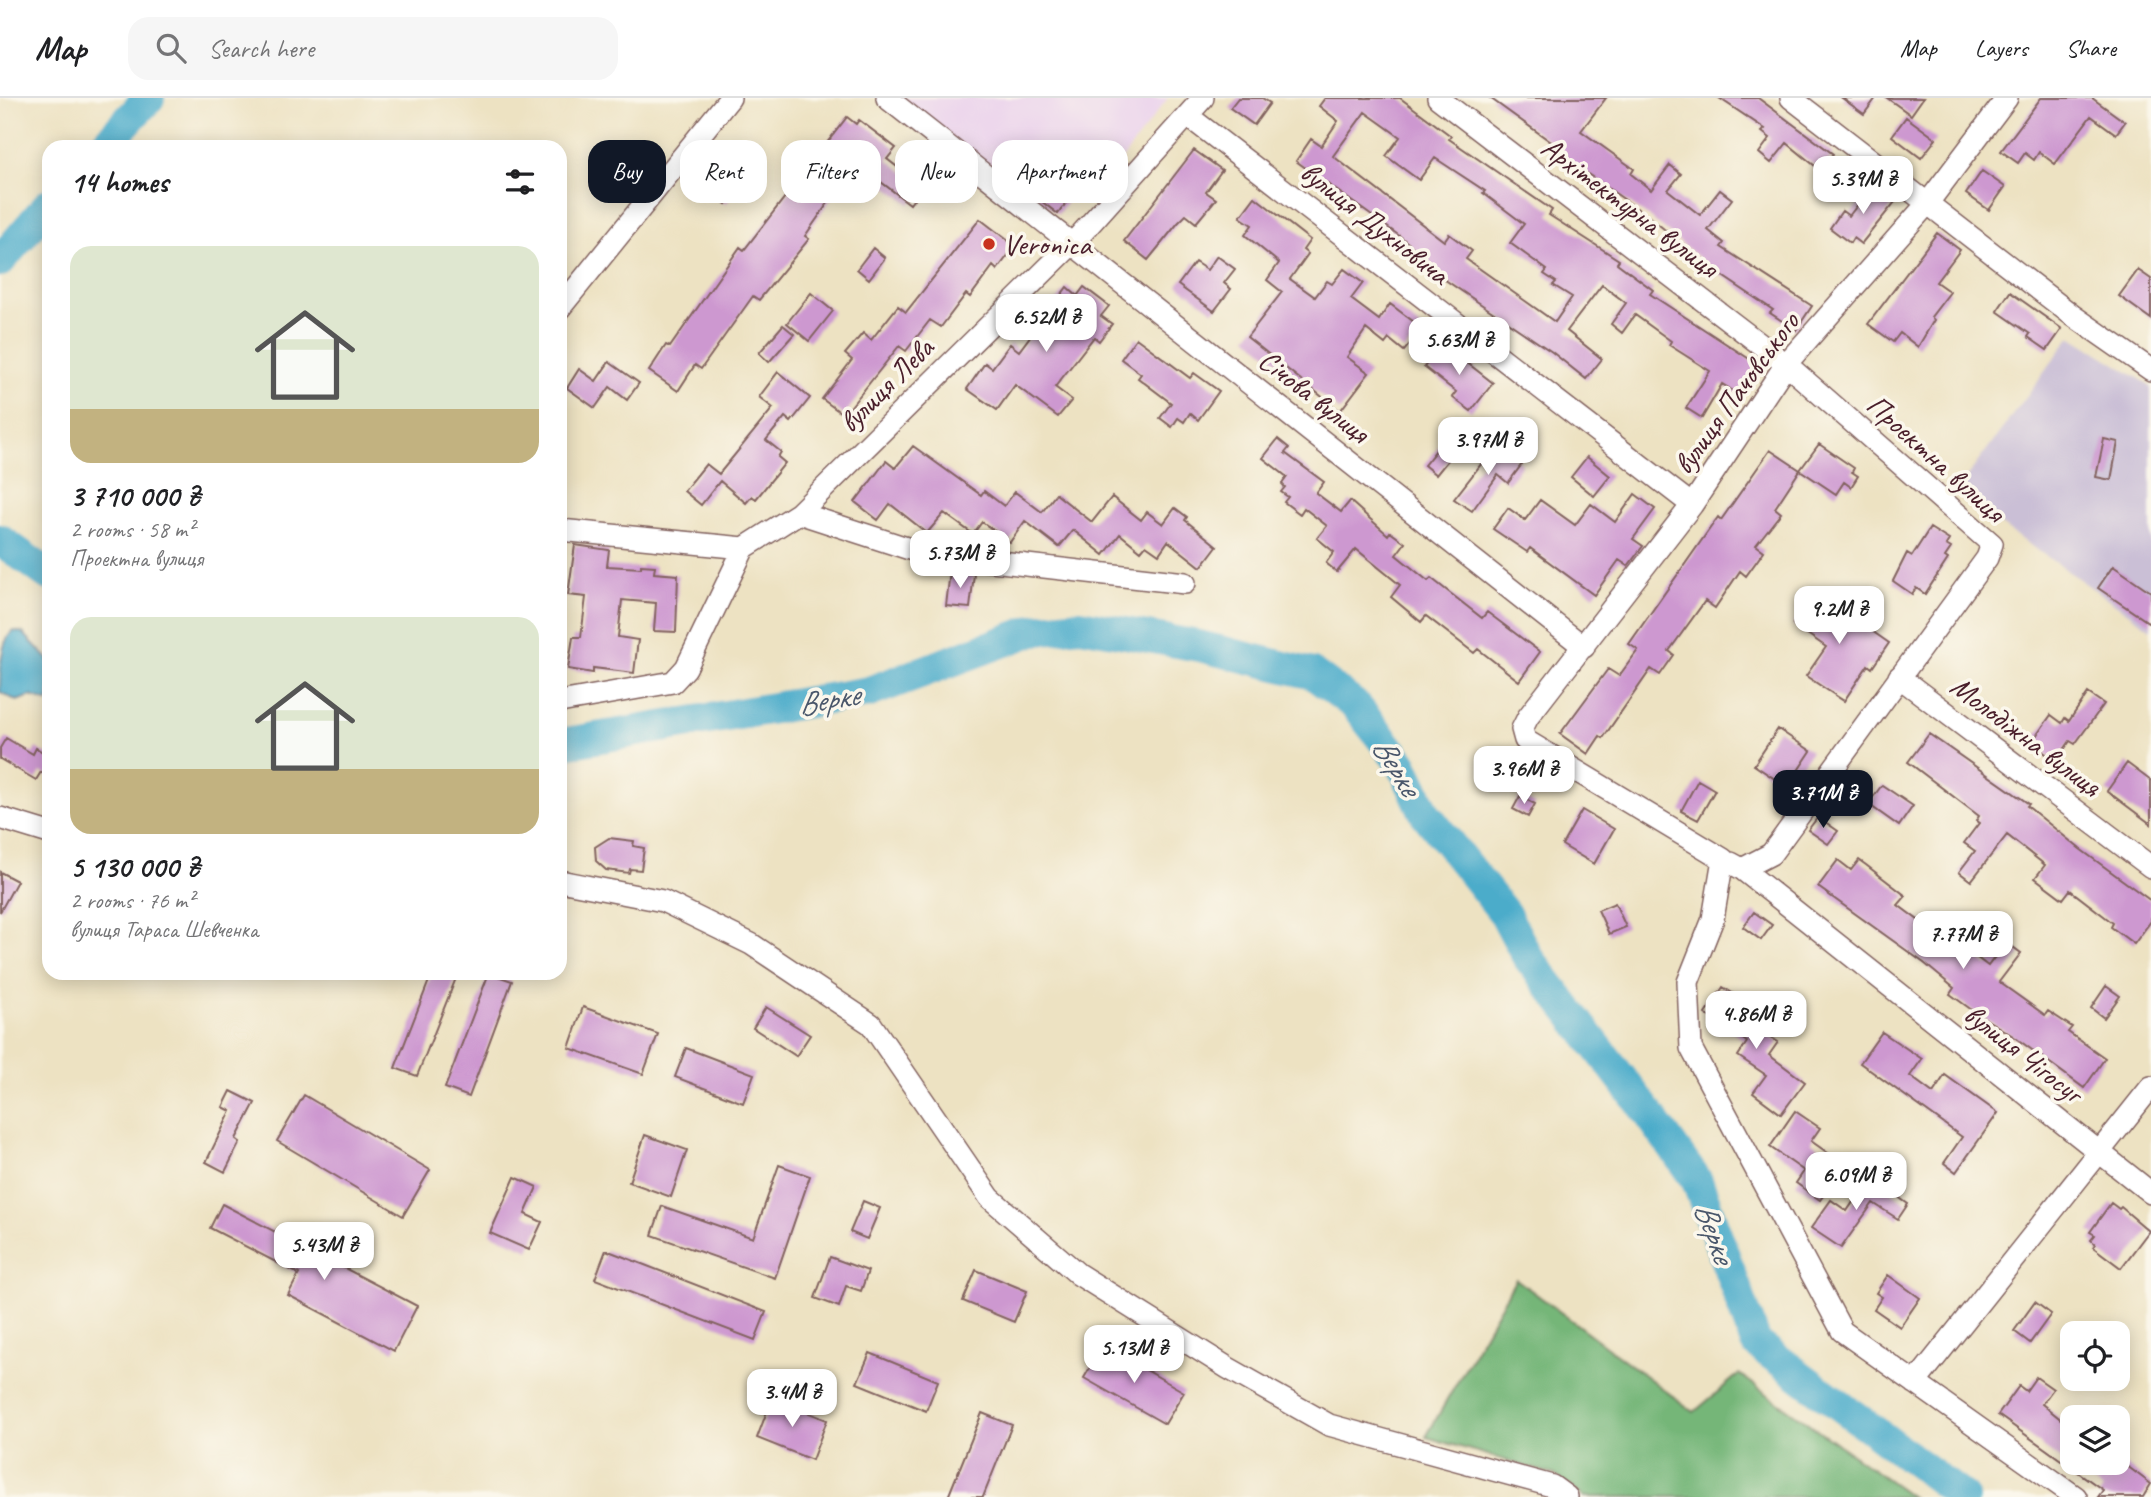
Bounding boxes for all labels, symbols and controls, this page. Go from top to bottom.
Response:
search box [128,17,618,80]
text: Map [35,27,86,69]
icon: search [152,29,190,67]
text: Search here [208,32,314,65]
text: Map [1900,33,1937,63]
text: Layers [1975,33,2028,63]
text: Share [2066,33,2116,63]
street label: Архітектурна вулиця [1534,128,1728,288]
chip: Buy [588,140,666,203]
chip: Rent [680,140,767,203]
chip: Filters [781,140,881,203]
chip: New [895,140,978,203]
chip: Apartment [992,140,1128,203]
street label: вулиця Духновича [1293,153,1459,294]
pin: 5.39M ₴ [1798,156,1928,216]
text: 14 homes [70,163,168,201]
icon: filters [501,163,539,201]
text: 5.39M ₴ [1829,164,1897,193]
place label: Veronica [1003,225,1093,263]
marker: Veronica [981,236,997,252]
icon: home [242,292,368,418]
pin: 6.52M ₴ [981,294,1111,354]
text: 6.52M ₴ [1012,302,1080,331]
street label: вулиця Пачовського [1664,303,1808,482]
pin: 5.63M ₴ [1394,317,1524,377]
text: 5.63M ₴ [1425,325,1493,354]
street label: вулиця Лева [830,328,943,441]
street label: Січова вулиця [1251,341,1379,453]
street label: Проектна вулиця [1859,386,2015,532]
pin: 3.97M ₴ [1423,418,1553,477]
text: 3.97M ₴ [1454,425,1522,454]
text: 3 710 000 ₴ [70,477,200,515]
text: 2 rooms · 58 m² [70,515,194,544]
pin: 5.73M ₴ [895,531,1025,590]
text: 5.73M ₴ [926,538,994,567]
text: Проектна вулиця [70,544,203,573]
pin: 9.2M ₴ [1782,587,1896,646]
text: 9.2M ₴ [1810,594,1868,623]
icon: home [242,663,368,789]
street label: Молодіжна вулиця [1943,667,2110,806]
water label: Верке [795,673,866,725]
water label: Верке [1363,730,1433,807]
pin: 3.96M ₴ [1459,746,1589,806]
text: 3.96M ₴ [1490,754,1558,783]
pin: 3.71M ₴ [1758,770,1888,830]
text: 3.71M ₴ [1789,778,1857,807]
text: 5 130 000 ₴ [70,848,200,886]
text: 2 rooms · 76 m² [70,886,194,915]
pin: 7.77M ₴ [1898,912,2028,971]
text: вулиця Тараса Шевченка [70,915,258,944]
text: 7.77M ₴ [1929,919,1997,948]
pin: 4.86M ₴ [1691,992,1821,1051]
street label: вулиця Чігосуг [1956,995,2093,1113]
text: 4.86M ₴ [1722,999,1790,1028]
pin: 6.09M ₴ [1791,1152,1921,1212]
text: 6.09M ₴ [1822,1160,1890,1189]
water label: Верке [1685,1197,1746,1272]
pin: 5.43M ₴ [259,1222,389,1282]
text: 5.43M ₴ [290,1230,358,1259]
map controls [2060,1321,2130,1475]
button: locate [2060,1321,2130,1391]
pin: 5.13M ₴ [1069,1326,1199,1385]
text: 5.13M ₴ [1100,1333,1168,1362]
pin: 3.4M ₴ [735,1370,849,1429]
text: 3.4M ₴ [763,1377,821,1406]
button: layers [2060,1405,2130,1475]

